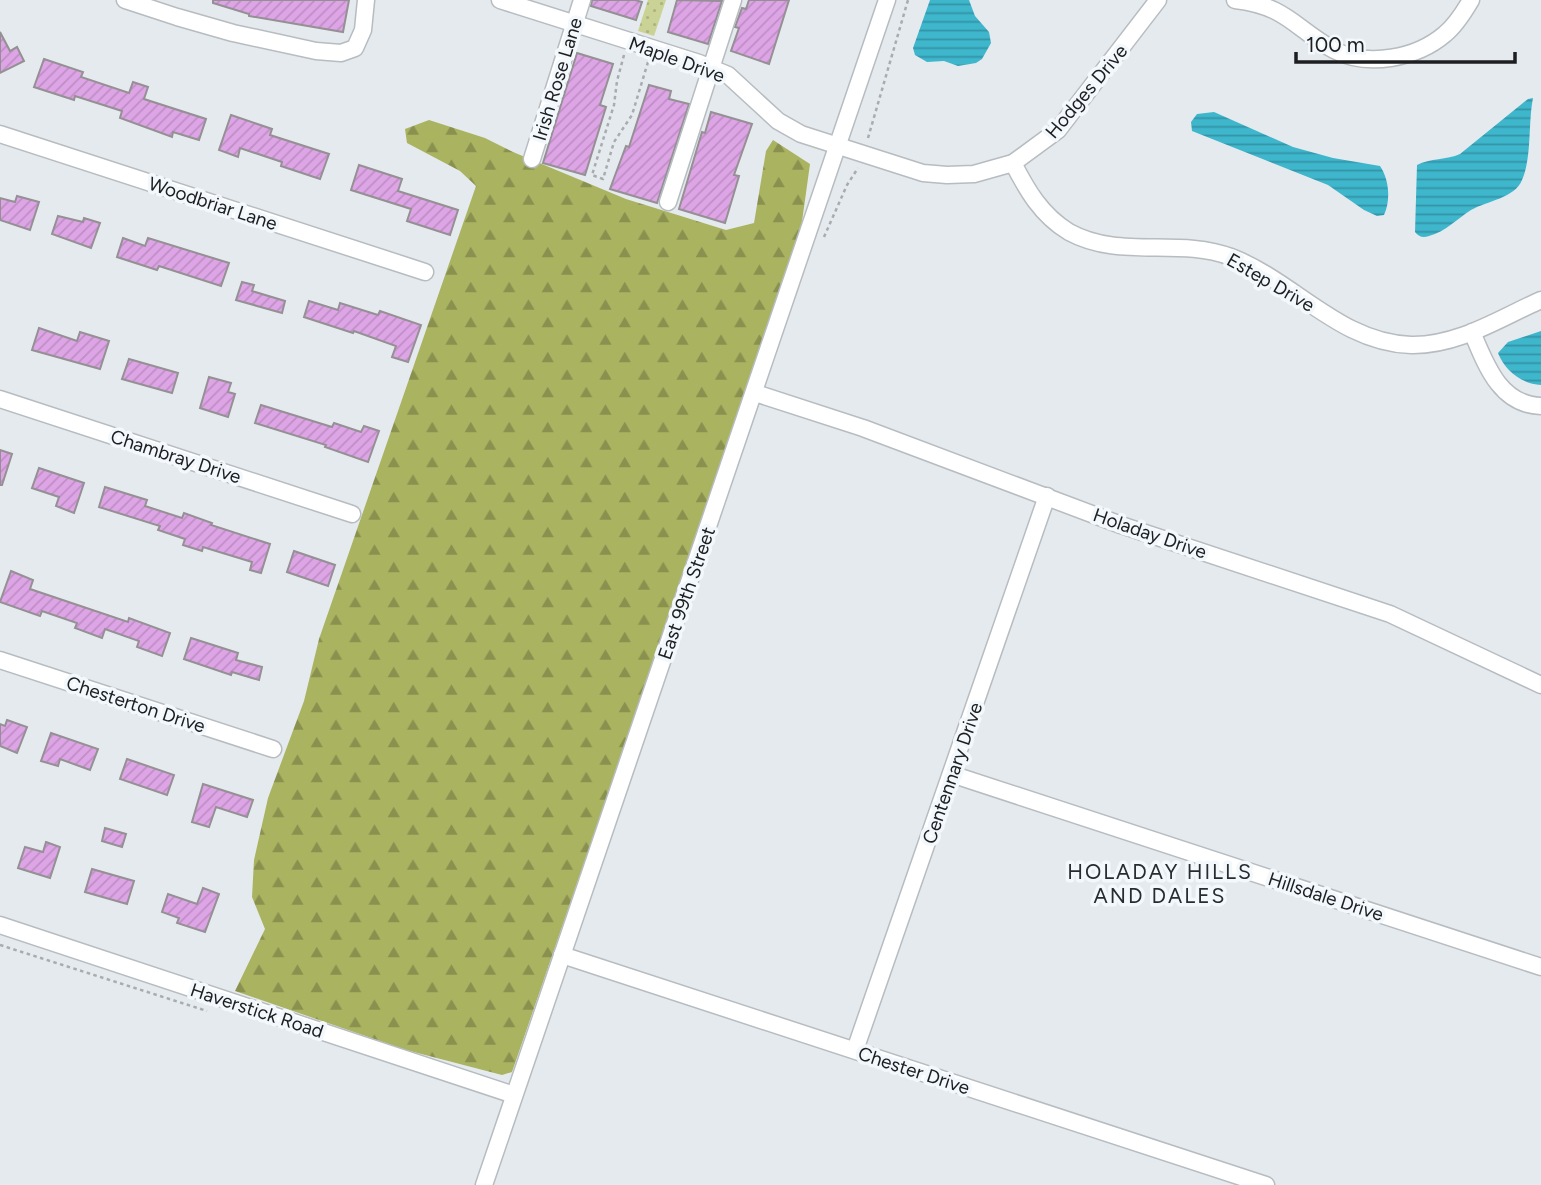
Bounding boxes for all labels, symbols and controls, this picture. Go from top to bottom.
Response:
street label: Irish Rose Lane [528,15,587,143]
scale bar [1296,21,1515,65]
street label: Maple Drive [626,32,728,87]
text: 100 m [1306,32,1365,57]
street label: Hodges Drive [1040,40,1132,143]
street label: Woodbriar Lane [146,172,280,235]
street label: Estep Drive [1223,248,1319,317]
street label: Chambray Drive [108,425,244,488]
street label: Holaday Drive [1090,503,1210,564]
street label: East 99th Street [653,524,720,663]
street label: Chesterton Drive [63,671,208,738]
street label: Centennary Drive [917,699,987,847]
district label: HOLADAY HILLS AND DALES [1067,859,1253,908]
street label: Hillsdale Drive [1265,867,1386,926]
street label: Haverstick Road [187,978,326,1043]
street label: Chester Drive [855,1042,973,1099]

